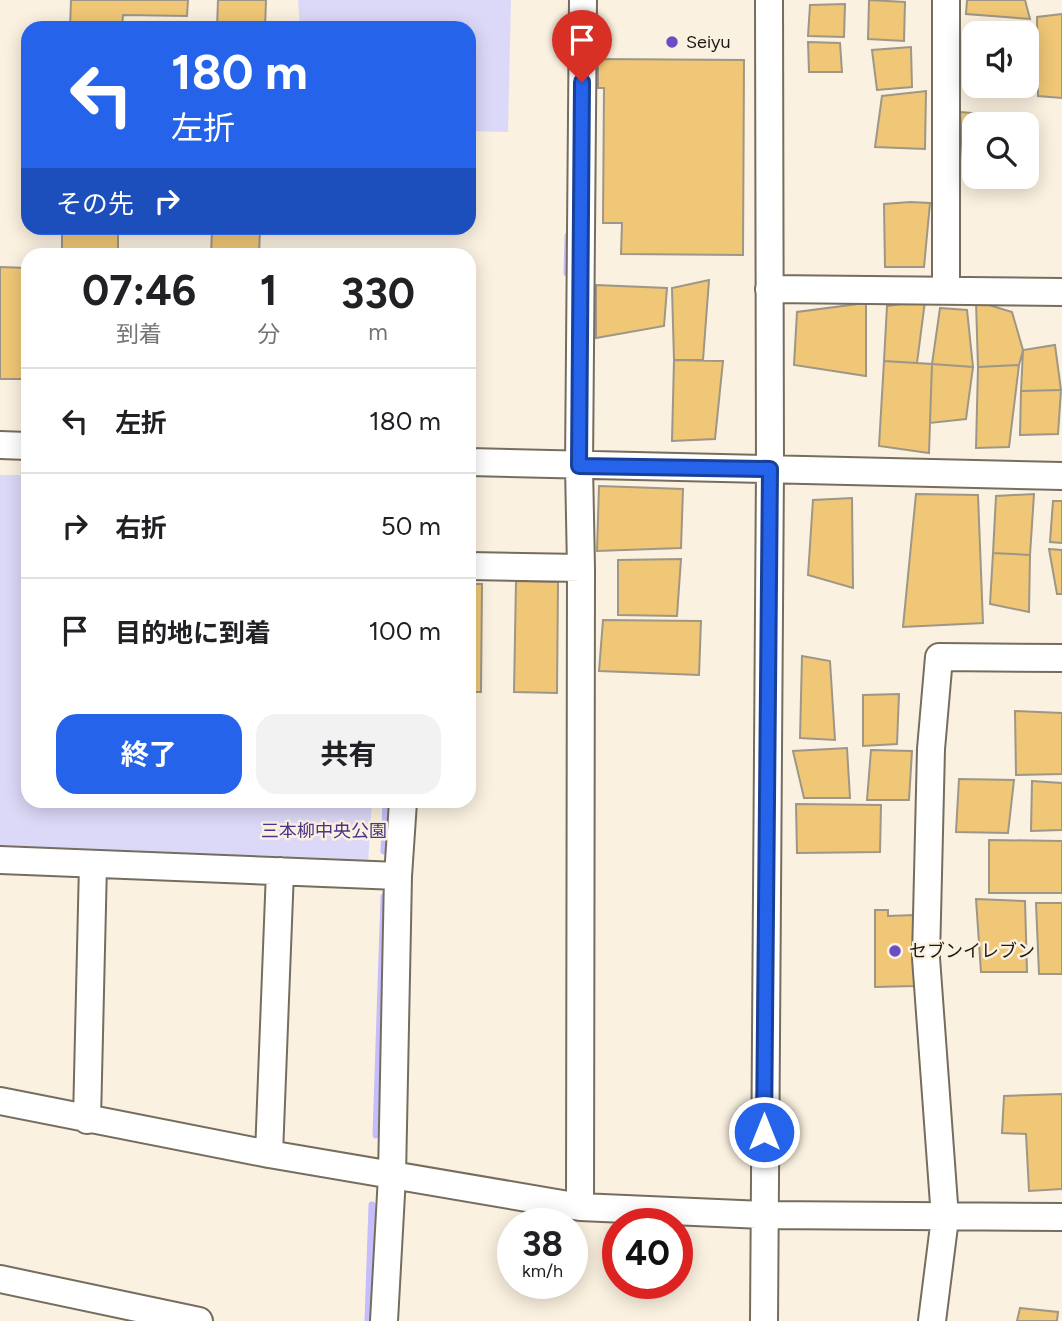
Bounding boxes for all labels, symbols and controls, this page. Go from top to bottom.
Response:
pin [552,10,612,82]
icon: arrive [563,21,601,59]
map controls [962,21,1039,189]
button: sound [962,21,1039,98]
place label: Seiyu [686,31,731,53]
marker: Seiyu [664,34,680,50]
text: 180 m [171,42,308,101]
icon: left [56,49,147,140]
text: 左折 [171,109,235,147]
button: search [962,112,1039,189]
icon: right [148,182,186,220]
text: その先 [56,188,134,220]
text: 07:46 [82,265,196,316]
text: 1 [260,265,277,316]
text: 330 [341,268,415,319]
text: m [368,318,388,346]
text: 到着 [116,320,162,348]
text: 分 [257,320,280,348]
icon: left [56,402,94,440]
text: 180 m [369,405,441,437]
text: 左折 [115,407,167,439]
icon: right [56,507,94,545]
text: 50 m [381,510,441,542]
text: 右折 [115,512,167,544]
icon: arrive [56,612,94,650]
text: 100 m [368,615,441,647]
text: 目的地に到着 [115,617,271,649]
button: 終了 [56,714,242,794]
button: 共有 [256,714,441,794]
park label: 三本柳中央公園 [261,820,387,842]
place label: セブンイレブン [909,940,1035,962]
marker: セブンイレブン [887,943,903,959]
position arrow [727,1095,801,1169]
speed limit sign: 40 [602,1208,693,1299]
text: 38 [522,1223,563,1265]
text: km/h [522,1260,563,1282]

